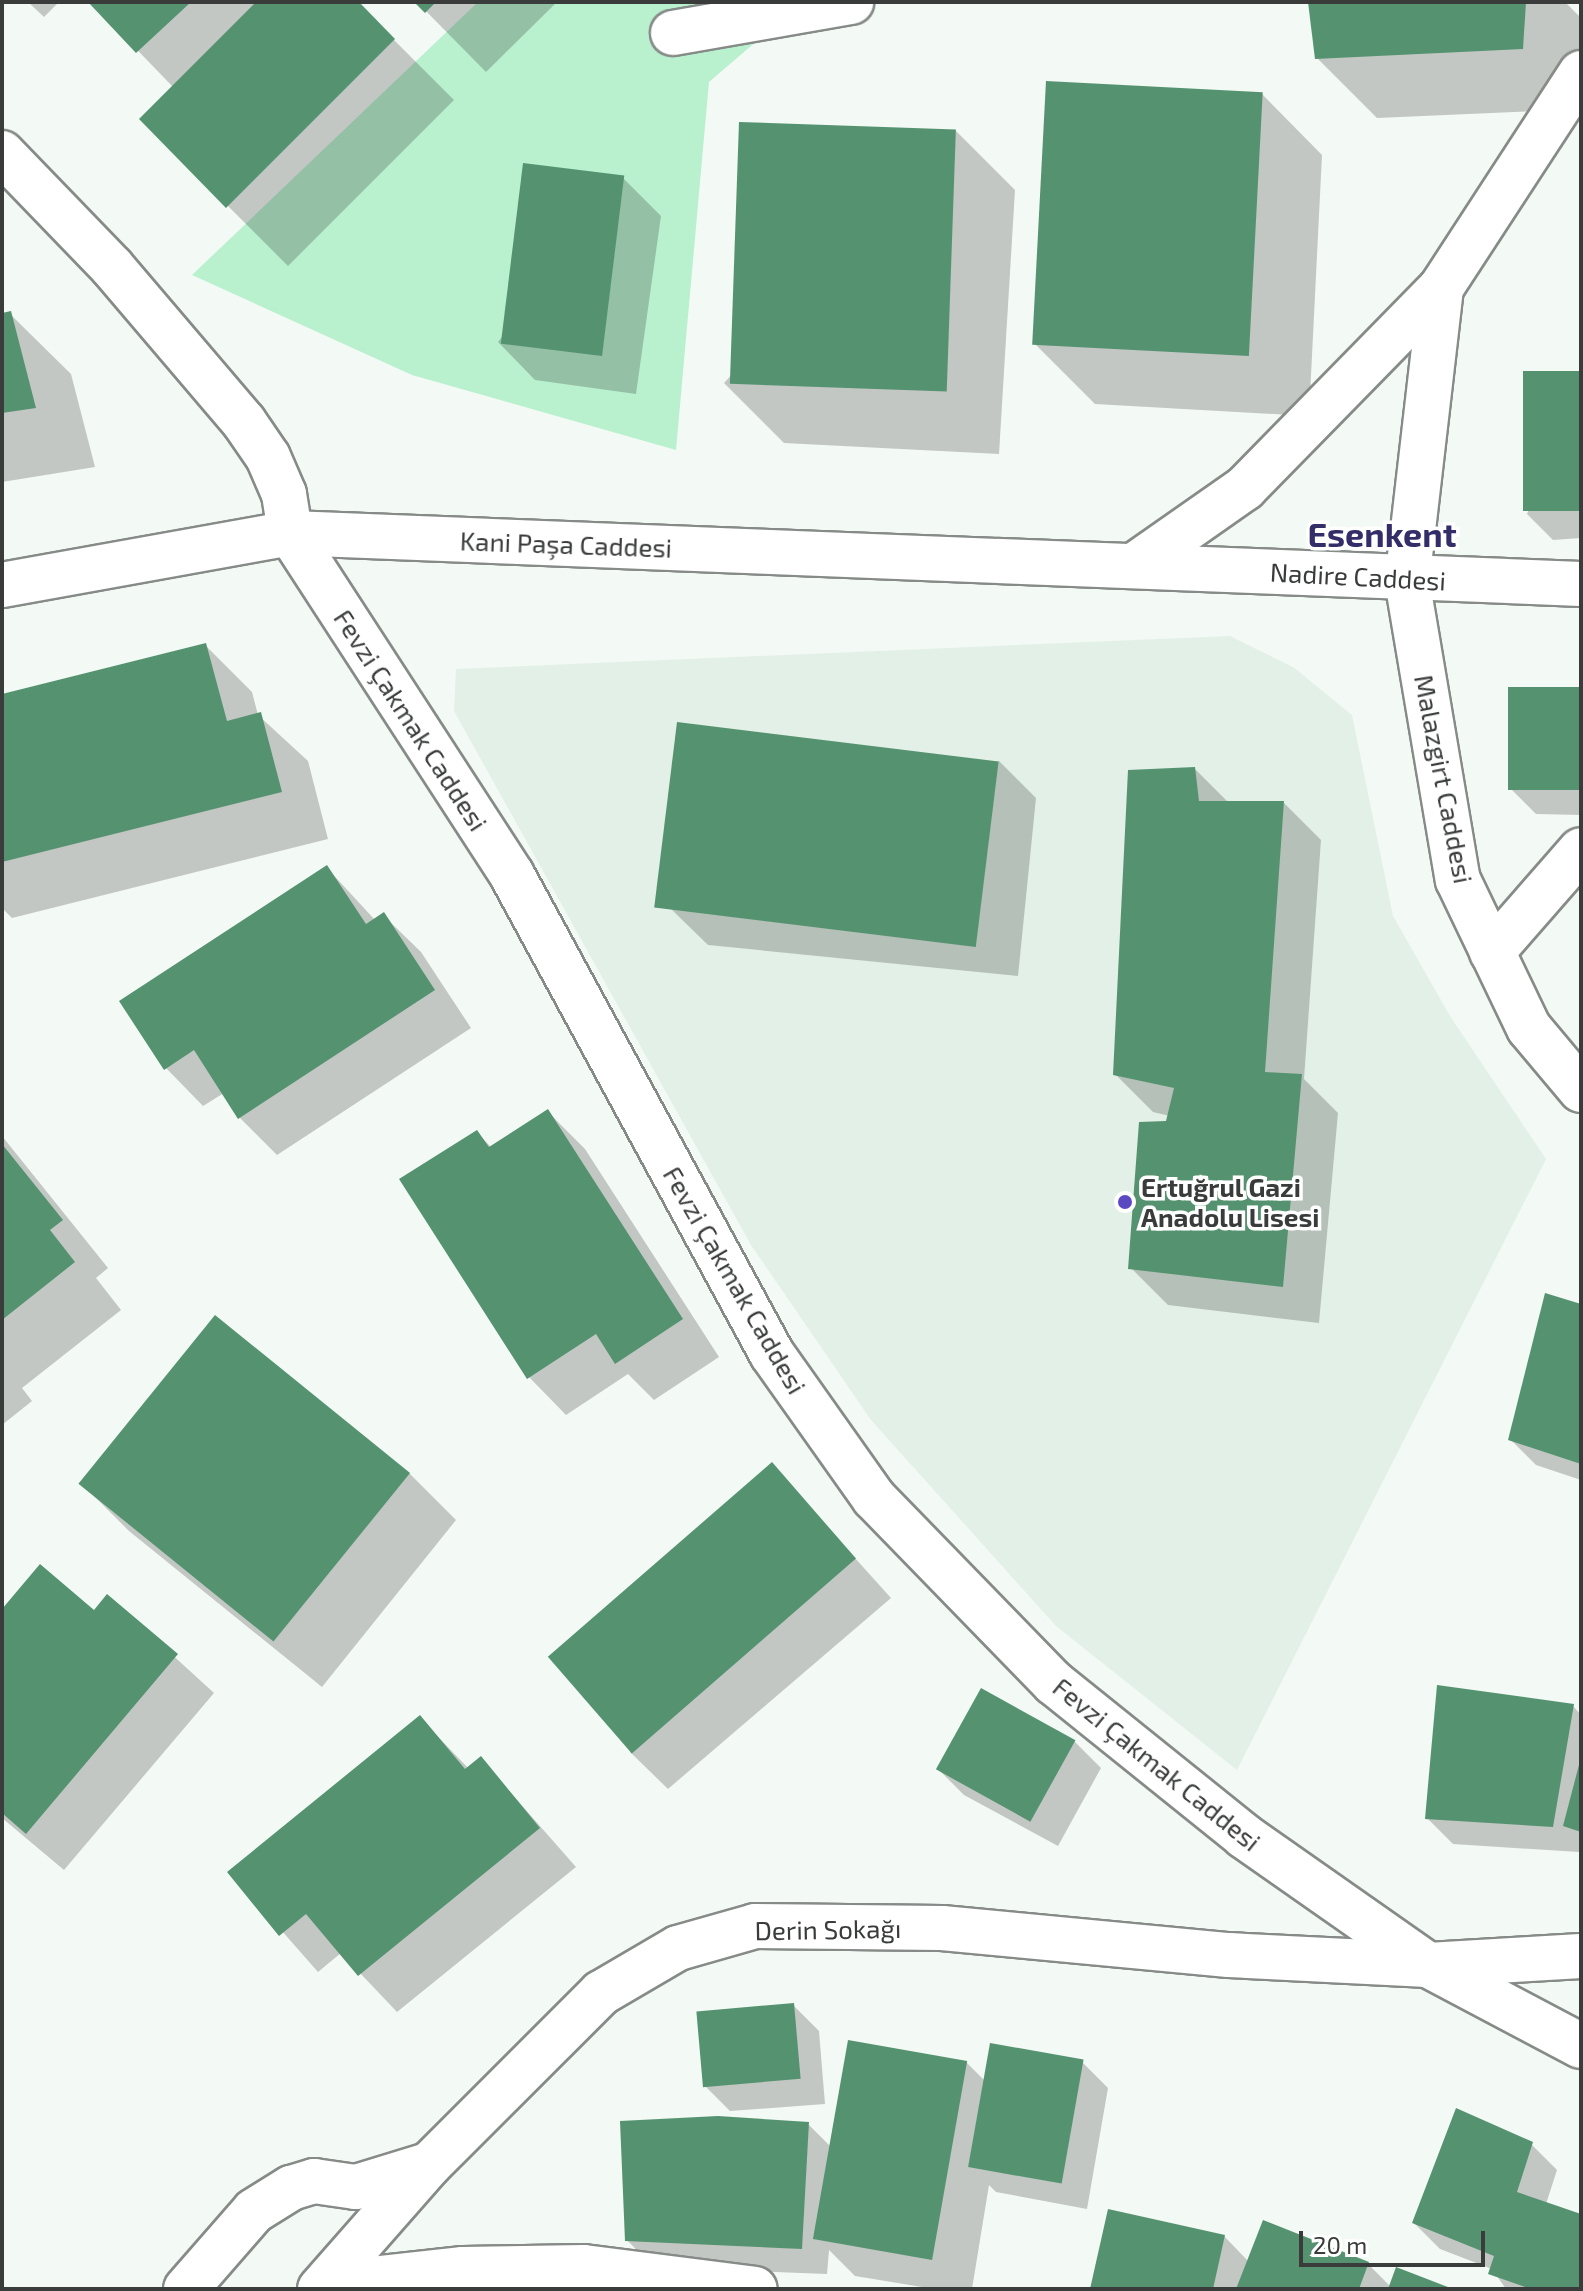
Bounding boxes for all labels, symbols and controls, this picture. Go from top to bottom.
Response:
district label: Esenkent [1307,514,1457,554]
street label: Kani Paşa Caddesi [459,525,673,563]
street label: Nadire Caddesi [1269,556,1447,596]
street label: Fevzi Çakmak Caddesi [328,603,494,837]
street label: Malazgirt Caddesi [1408,672,1480,886]
street label: Fevzi Çakmak Caddesi [657,1161,813,1399]
place label: Ertuğrul Gazi Anadolu Lisesi [1141,1171,1319,1232]
marker: Ertuğrul Gazi Anadolu Lisesi [1116,1193,1134,1211]
street label: Fevzi Çakmak Caddesi [1047,1671,1267,1857]
street label: Derin Sokağı [754,1912,902,1946]
scale bar [1303,2215,1489,2265]
text: 20 m [1313,2230,1367,2259]

